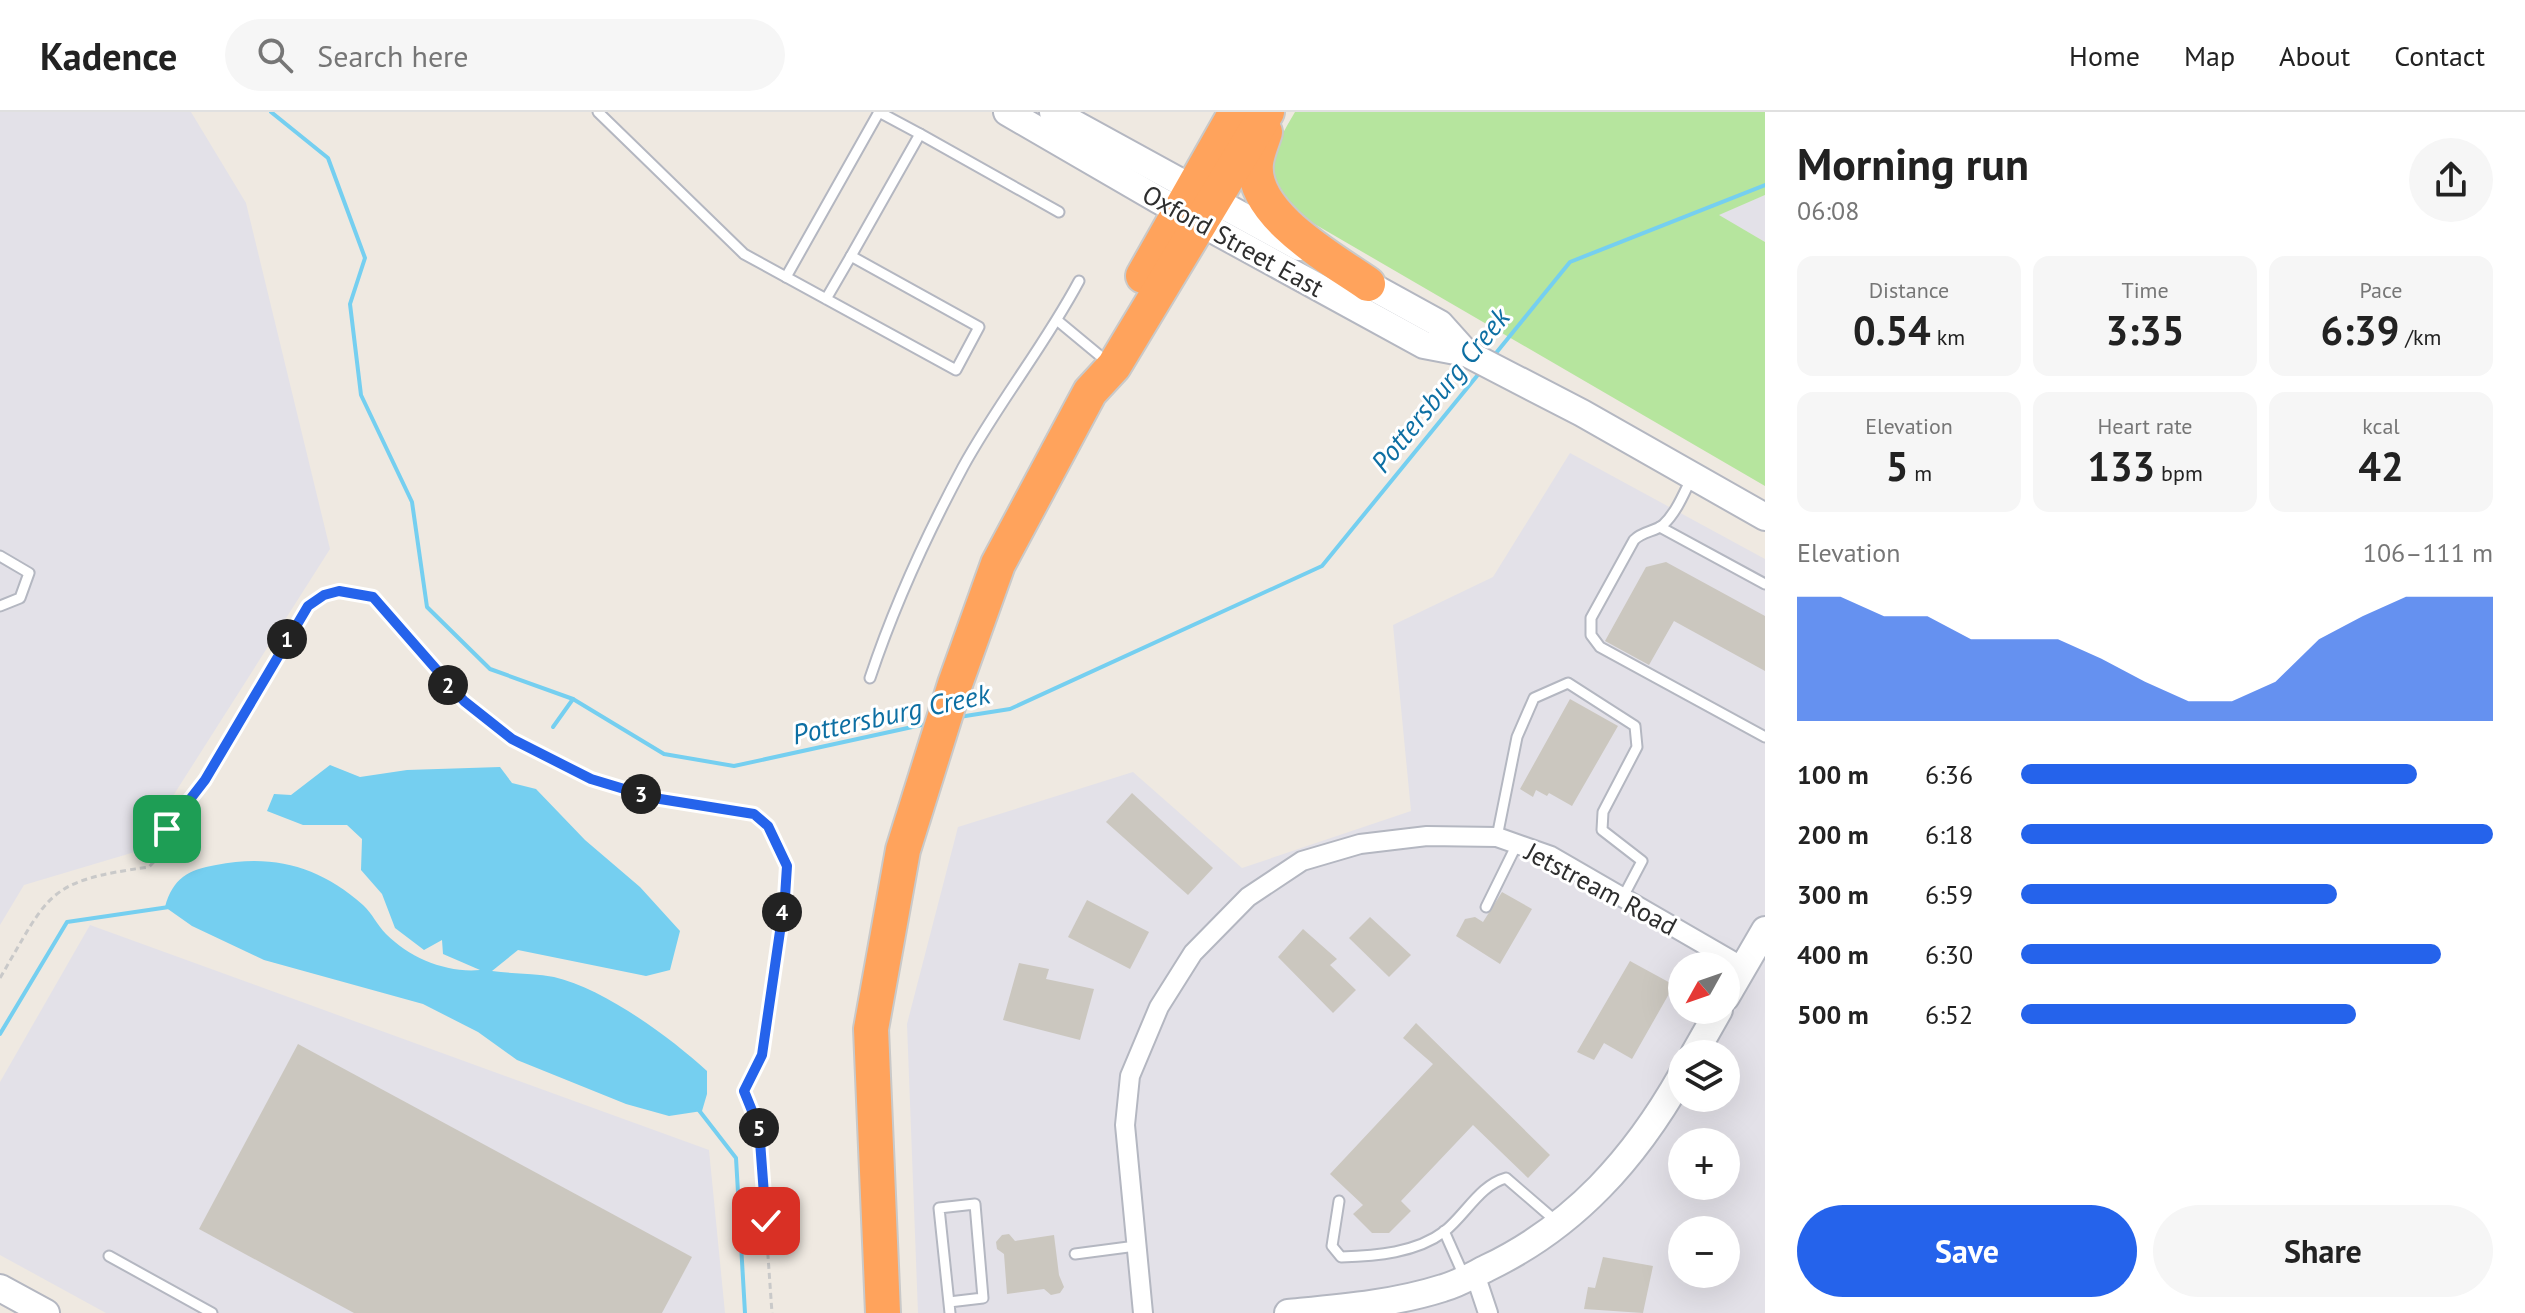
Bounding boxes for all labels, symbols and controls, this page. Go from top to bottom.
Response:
search box [225,19,785,91]
text: Kadence [40,31,177,80]
icon: search [253,33,297,77]
text: Search here [317,36,469,75]
text: Home [2069,37,2140,74]
text: Map [2184,37,2235,74]
text: About [2279,37,2350,74]
text: Contact [2394,37,2485,74]
text: Morning run [1797,135,2029,192]
button: share [2409,138,2493,222]
street label: Oxford Street East [1137,177,1330,304]
text: 06:08 [1797,194,1859,227]
text: Distance [1869,276,1949,304]
text: Time [2121,276,2169,304]
text: Pace [2359,276,2403,304]
water label: Pottersburg Creek [1362,299,1518,480]
text: 0.54 [1853,304,1931,356]
text: 3:35 [2106,304,2184,356]
text: 6:39 [2321,304,2399,356]
text: km [1931,323,1965,351]
text: /km [2399,323,2441,351]
text: Elevation [1865,412,1953,440]
text: Heart rate [2097,412,2193,440]
text: kcal [2362,412,2400,440]
text: 5 [1886,440,1908,492]
text: 133 [2087,440,2155,492]
text: 42 [2358,440,2404,492]
text: m [1908,459,1932,487]
text: bpm [2155,459,2203,487]
text: Elevation [1797,536,1901,569]
text: 106–111 m [2363,536,2493,569]
pin: 1 [267,619,307,659]
text: 1 [281,625,293,653]
pin: 2 [428,665,468,705]
text: 2 [442,671,454,699]
water label: Pottersburg Creek [789,674,995,753]
text: 100 m [1797,758,1869,791]
text: 6:36 [1925,758,1973,791]
pin: 3 [621,774,661,814]
text: 3 [635,780,647,808]
pin [133,795,201,863]
icon: arrive [145,807,189,851]
text: 200 m [1797,818,1869,851]
text: 6:18 [1925,818,1973,851]
street label: Jetstream Road [1519,834,1683,942]
text: 300 m [1797,878,1869,911]
text: 6:59 [1925,878,1973,911]
pin: 4 [762,892,802,932]
text: 4 [776,898,788,926]
text: 400 m [1797,938,1869,971]
text: 6:30 [1925,938,1973,971]
north arrow [1668,952,1740,1024]
map controls [1668,952,1740,1288]
text: 500 m [1797,998,1869,1031]
text: 6:52 [1925,998,1973,1031]
button: layers [1668,1040,1740,1112]
pin: 5 [739,1108,779,1148]
text: 5 [753,1114,765,1142]
button: + [1668,1128,1740,1200]
pin [732,1187,800,1255]
icon: check [744,1199,788,1243]
button: Save [1797,1205,2137,1297]
button: Share [2153,1205,2493,1297]
button: − [1668,1216,1740,1288]

